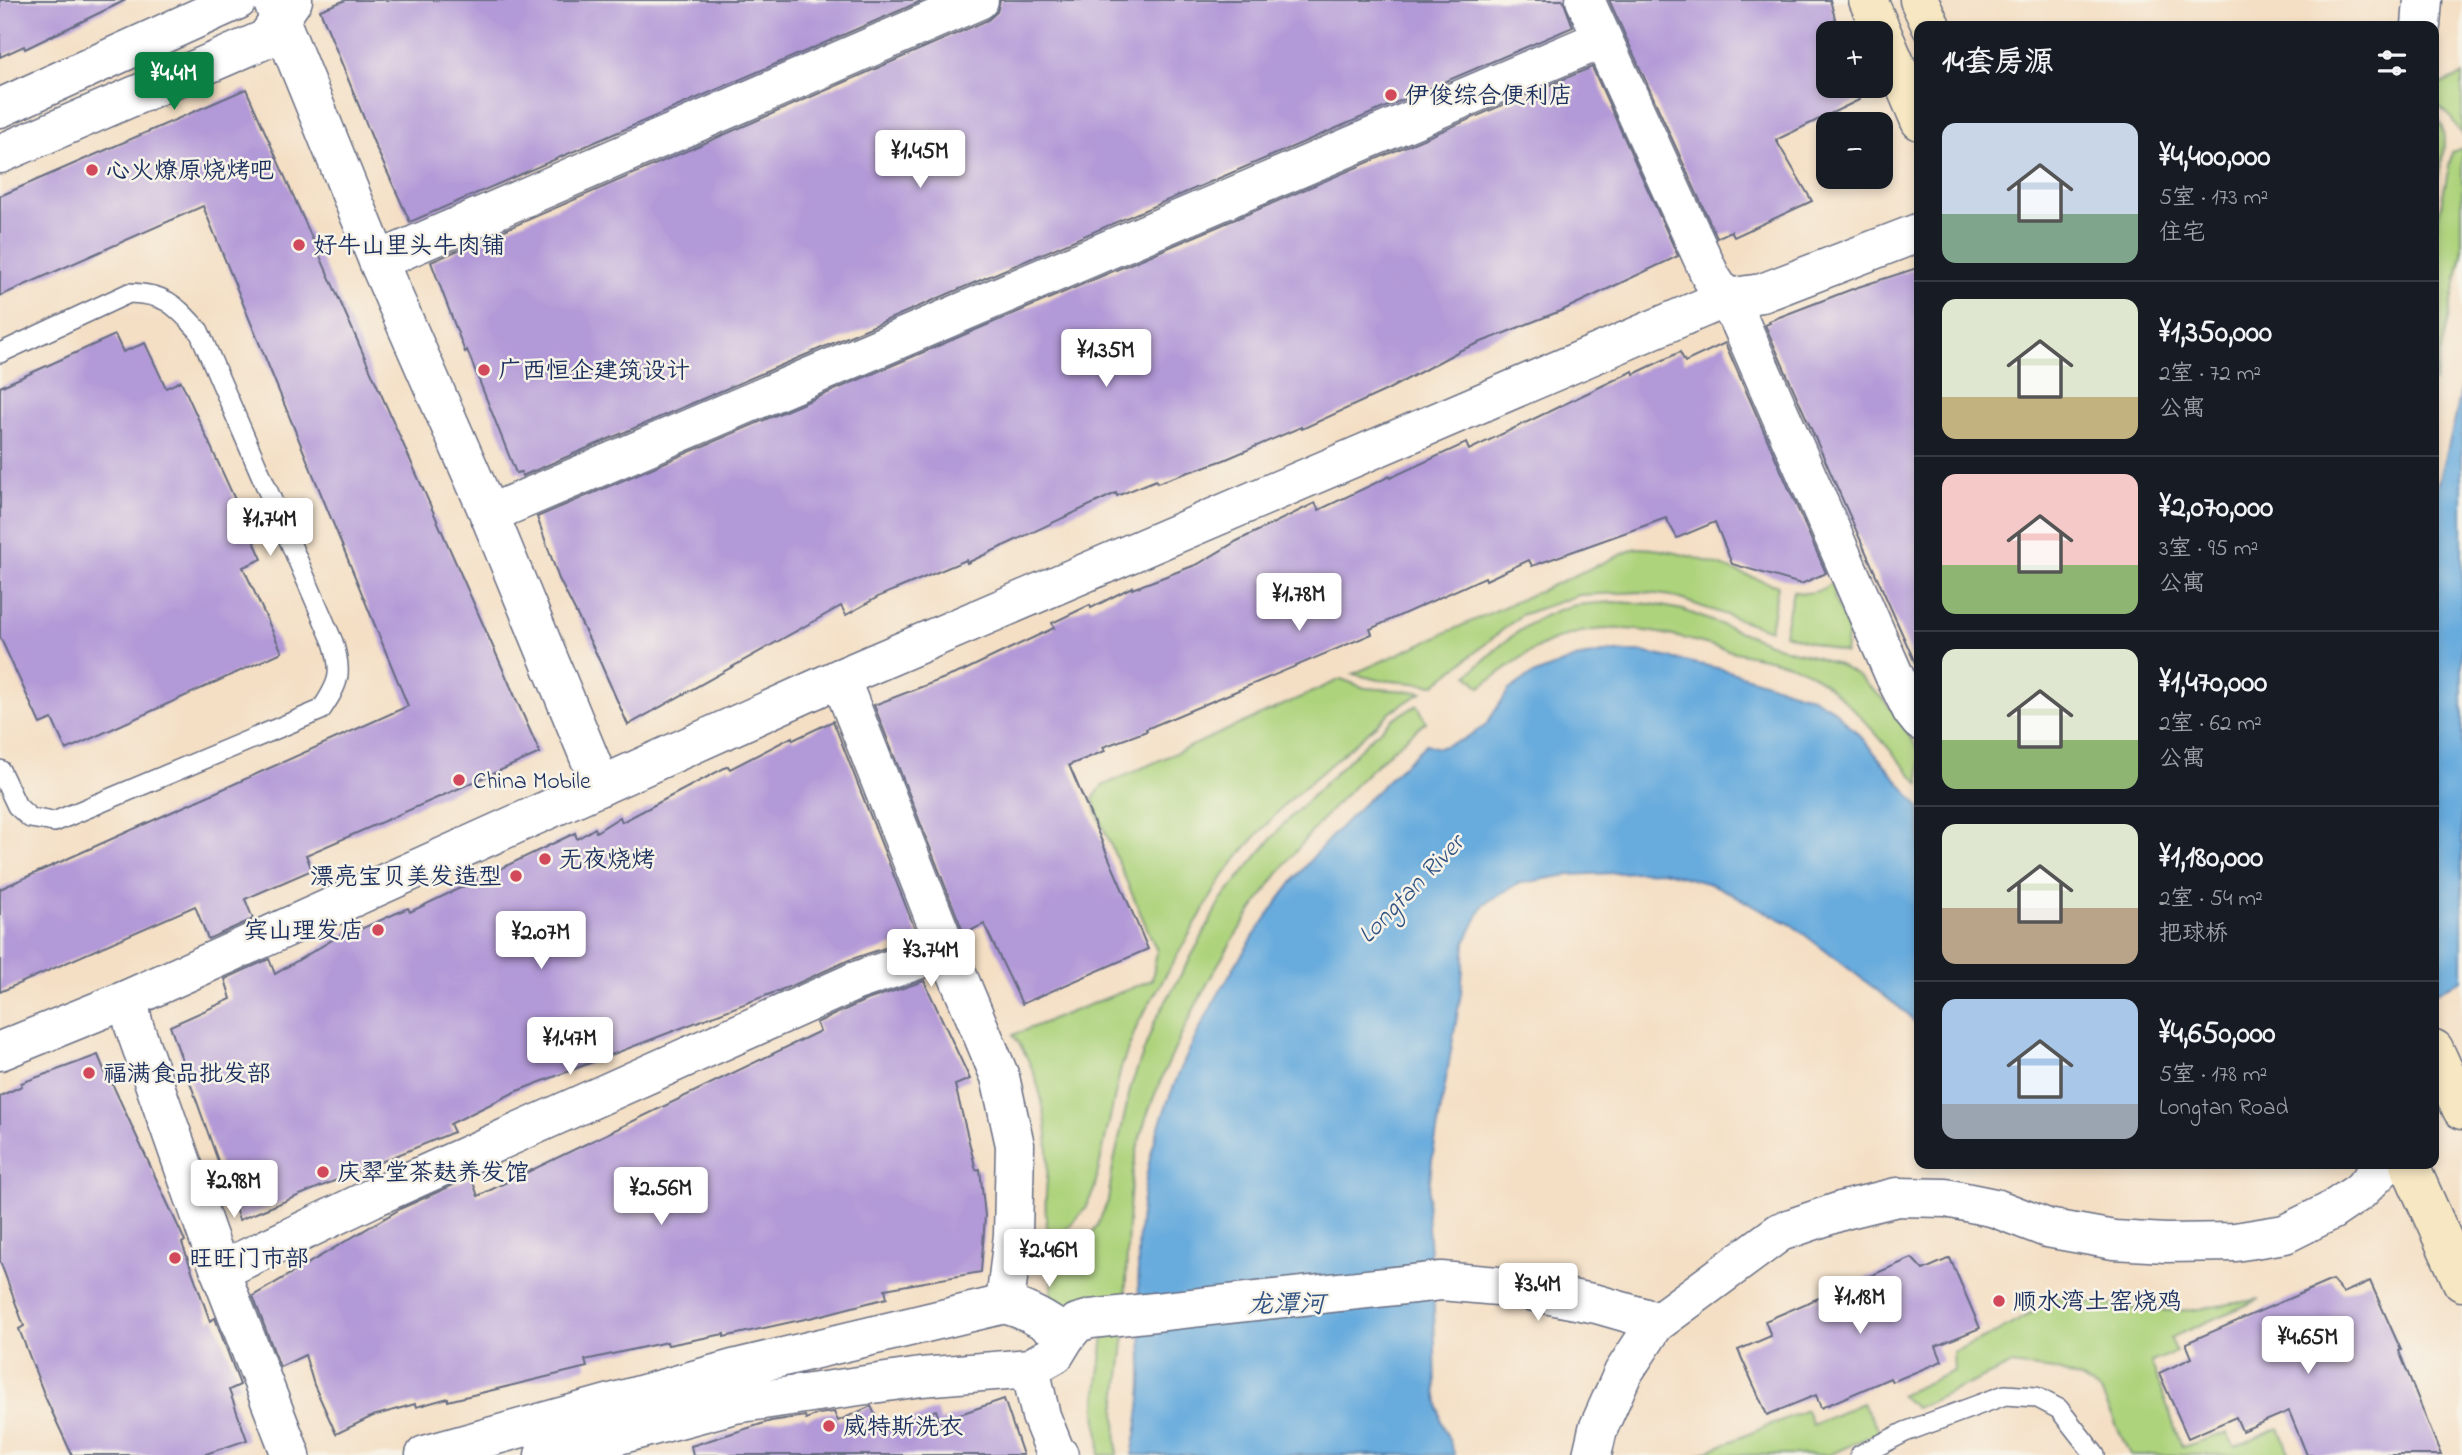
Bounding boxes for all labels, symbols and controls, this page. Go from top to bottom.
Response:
map controls [1816,21,1893,189]
button: + [1816,21,1893,98]
text: 14套房源 [1942,42,2054,86]
icon: filters [2373,44,2411,82]
pin: ¥4.4M [125,52,223,112]
text: ¥4.4M [151,58,197,91]
place label: 伊俊综合便利店 [1405,80,1573,115]
marker: 伊俊综合便利店 [1383,87,1399,103]
button: − [1816,112,1893,189]
pin: ¥1.45M [863,130,977,190]
text: ¥1.45M [891,136,949,169]
text: ¥4,400,000 [2159,136,2271,180]
icon: home [1998,151,2082,235]
place label: 心火燎原烧烤吧 [106,155,274,190]
marker: 心火燎原烧烤吧 [84,162,100,178]
text: 5室 · 173 m² [2159,182,2268,215]
text: 住宅 [2159,217,2205,250]
place label: 好牛山里头牛肉铺 [313,230,505,265]
marker: 好牛山里头牛肉铺 [291,237,307,253]
text: ¥1,350,000 [2159,312,2272,356]
icon: home [1998,327,2082,411]
pin: ¥1.35M [1049,330,1163,389]
text: ¥1.35M [1077,335,1135,368]
place label: 广西恒企建筑设计 [498,355,690,390]
text: 2室 · 72 m² [2159,358,2261,391]
marker: 广西恒企建筑设计 [476,362,492,378]
text: 公寓 [2159,393,2205,426]
text: ¥2,070,000 [2159,487,2273,531]
pin: ¥1.74M [213,498,327,558]
icon: home [1998,502,2082,586]
text: ¥1.74M [243,504,297,537]
text: 3室 · 95 m² [2159,533,2258,566]
text: 公寓 [2159,568,2205,601]
pin: ¥1.78M [1242,574,1356,633]
text: ¥1.78M [1272,579,1326,612]
text: ¥1,470,000 [2159,662,2267,706]
icon: home [1998,677,2082,761]
text: 2室 · 62 m² [2159,708,2262,741]
text: 公寓 [2159,743,2205,776]
place label: China Mobile [473,765,591,800]
marker: China Mobile [451,772,467,788]
water label: Longtan River [1350,825,1476,953]
text: ¥1,180,000 [2159,837,2263,881]
place label: 无夜烧烤 [559,844,655,879]
marker: 无夜烧烤 [537,851,553,867]
icon: home [1998,852,2082,936]
place label: 漂亮宝贝美发造型 [310,861,502,896]
marker: 漂亮宝贝美发造型 [508,868,524,884]
text: 2室 · 54 m² [2159,883,2263,916]
pin: ¥2.07M [484,912,598,971]
place label: 宾山理发店 [244,915,364,950]
text: ¥2.07M [512,917,570,950]
text: 把球桥 [2159,918,2228,951]
marker: 宾山理发店 [370,922,386,938]
pin: ¥3.74M [874,930,988,989]
text: ¥3.74M [903,935,959,968]
text: ¥4,650,000 [2159,1013,2276,1057]
pin: ¥1.47M [513,1018,627,1077]
text: ¥1.47M [543,1023,597,1056]
icon: home [1998,1027,2082,1111]
place label: 福满食品批发部 [103,1058,271,1093]
text: 5室 · 178 m² [2159,1059,2267,1092]
marker: 福满食品批发部 [81,1065,97,1081]
text: Longtan Road [2159,1092,2288,1125]
place label: 庆翠堂茶麸养发馆 [337,1157,529,1192]
pin: ¥2.98M [177,1160,291,1220]
marker: 庆翠堂茶麸养发馆 [315,1164,331,1180]
text: ¥2.98M [207,1166,261,1199]
pin: ¥2.56M [604,1168,718,1227]
text: ¥2.56M [630,1173,692,1206]
pin: ¥2.46M [992,1230,1106,1289]
text: ¥2.46M [1020,1235,1078,1268]
place label: 旺旺门市部 [189,1243,309,1278]
marker: 旺旺门市部 [167,1250,183,1266]
pin: ¥3.4M [1489,1264,1587,1323]
text: ¥3.4M [1515,1269,1561,1302]
pin: ¥1.18M [1803,1276,1917,1336]
text: ¥1.18M [1835,1282,1885,1315]
place label: 顺水湾土窑烧鸡 [2013,1286,2181,1321]
water label: 龙潭河 [1247,1287,1329,1325]
marker: 顺水湾土窑烧鸡 [1991,1293,2007,1309]
pin: ¥4.65M [2251,1316,2365,1376]
text: ¥4.65M [2278,1322,2338,1355]
place label: 威特斯洗衣 [843,1411,963,1446]
marker: 威特斯洗衣 [821,1418,837,1434]

